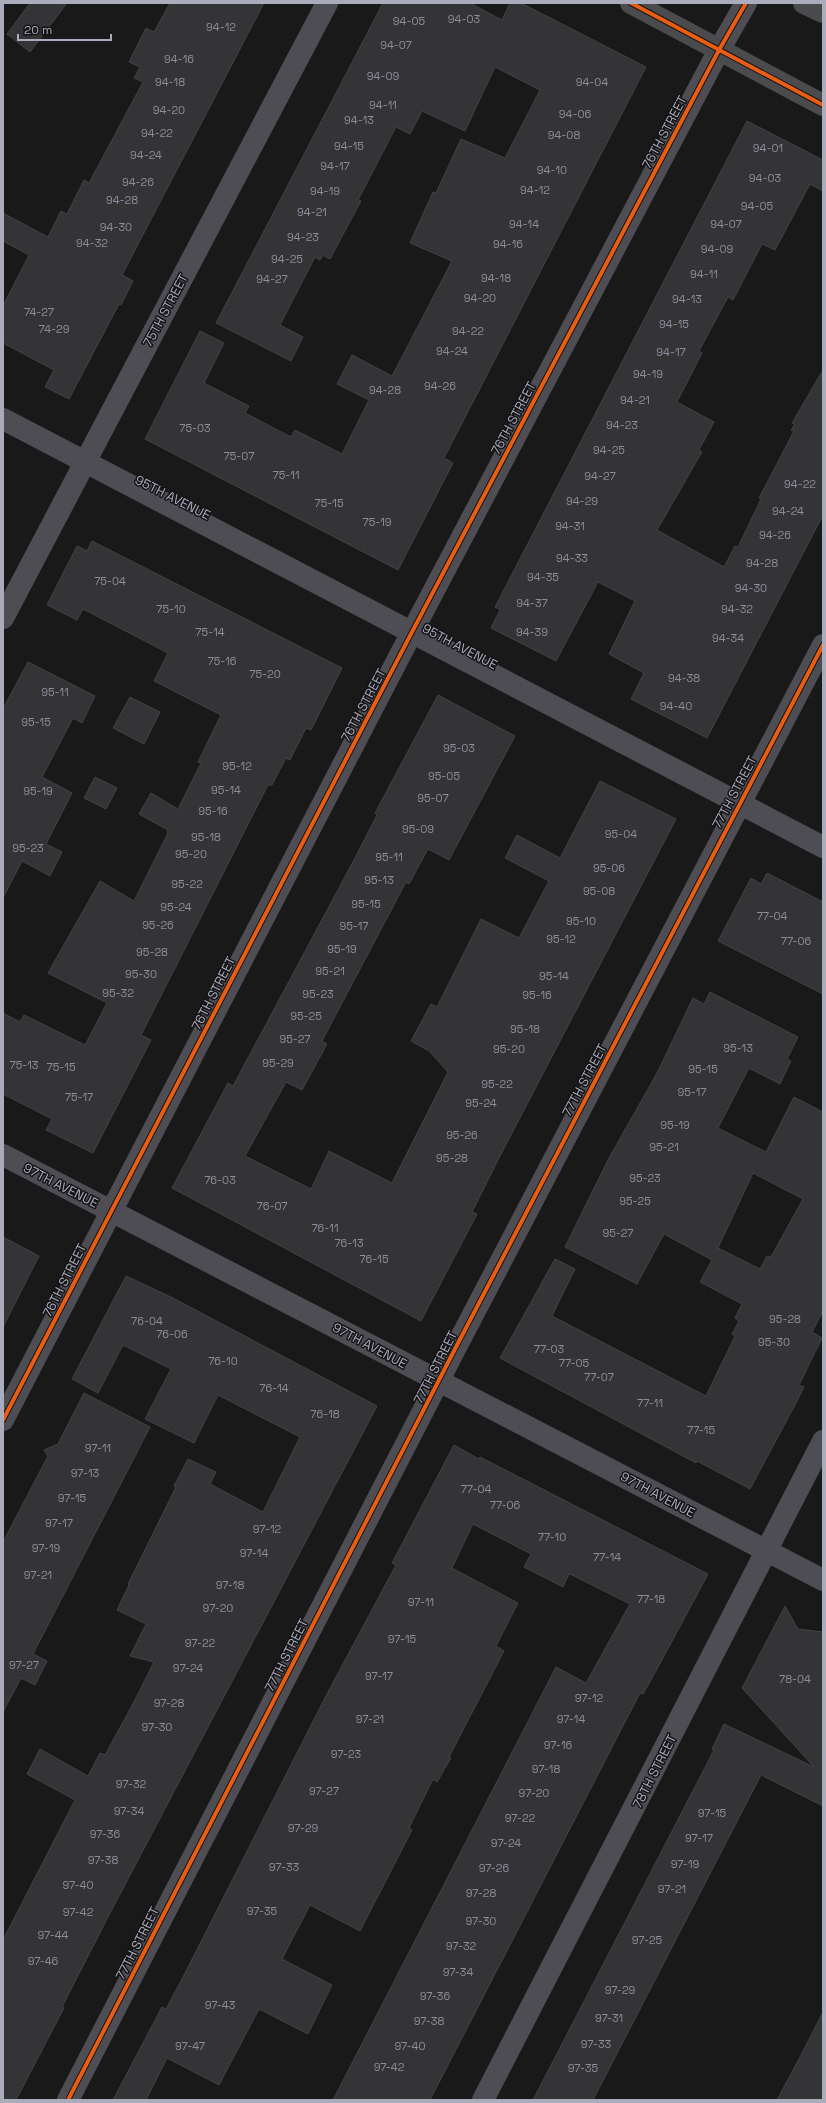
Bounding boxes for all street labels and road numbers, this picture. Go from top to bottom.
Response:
street label: 76TH STREET [638,92,691,172]
street label: 75TH STREET [139,270,192,350]
street label: 76TH STREET [487,378,540,458]
street label: 95TH AVENUE [132,471,213,524]
street label: 95TH AVENUE [419,620,500,673]
street label: 76TH STREET [337,665,390,745]
street label: 77TH STREET [708,753,761,831]
street label: 76TH STREET [188,953,239,1033]
street label: 77TH STREET [558,1041,611,1119]
street label: 97TH AVENUE [20,1159,101,1212]
street label: 76TH STREET [39,1240,90,1320]
street label: 97TH AVENUE [330,1319,410,1372]
street label: 77TH STREET [410,1327,461,1407]
street label: 97TH AVENUE [618,1468,698,1521]
street label: 77TH STREET [261,1615,312,1695]
street label: 78TH STREET [629,1731,680,1811]
street label: 77TH STREET [112,1903,163,1983]

